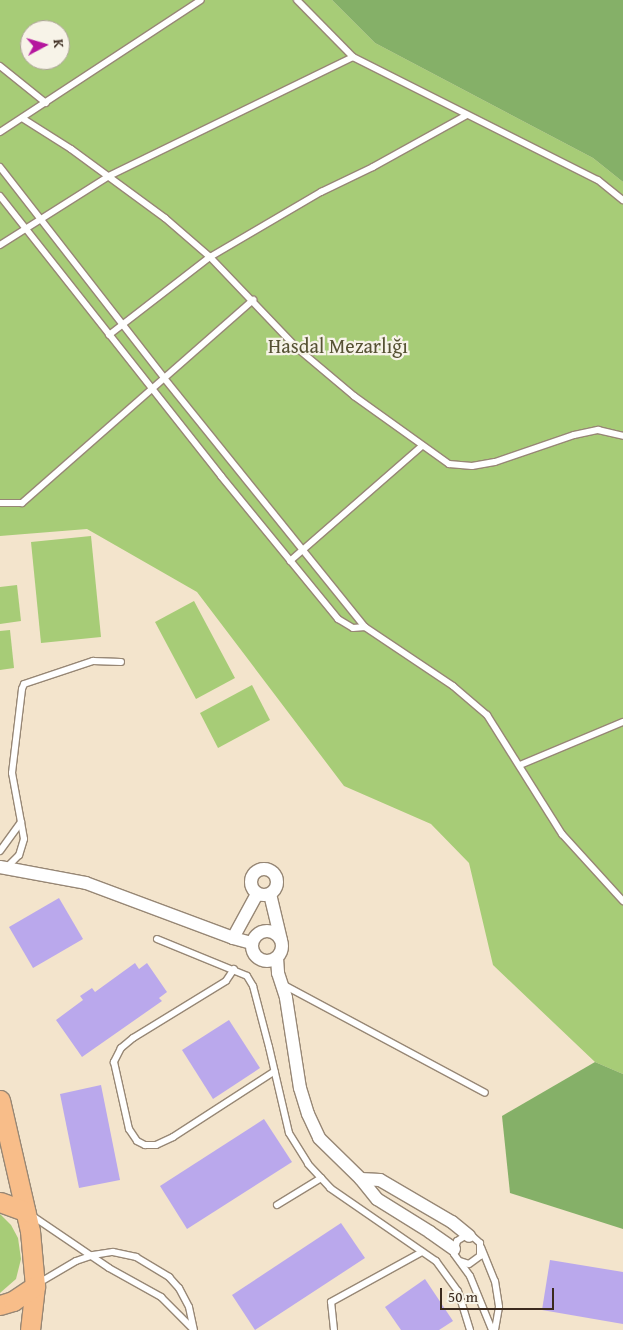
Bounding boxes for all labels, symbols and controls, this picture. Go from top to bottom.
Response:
north arrow [20,20,70,70]
text: K [49,38,69,49]
park label: Hasdal Mezarlığı [268,333,408,357]
scale bar [443,1278,557,1310]
text: 50 m [448,1286,478,1307]

